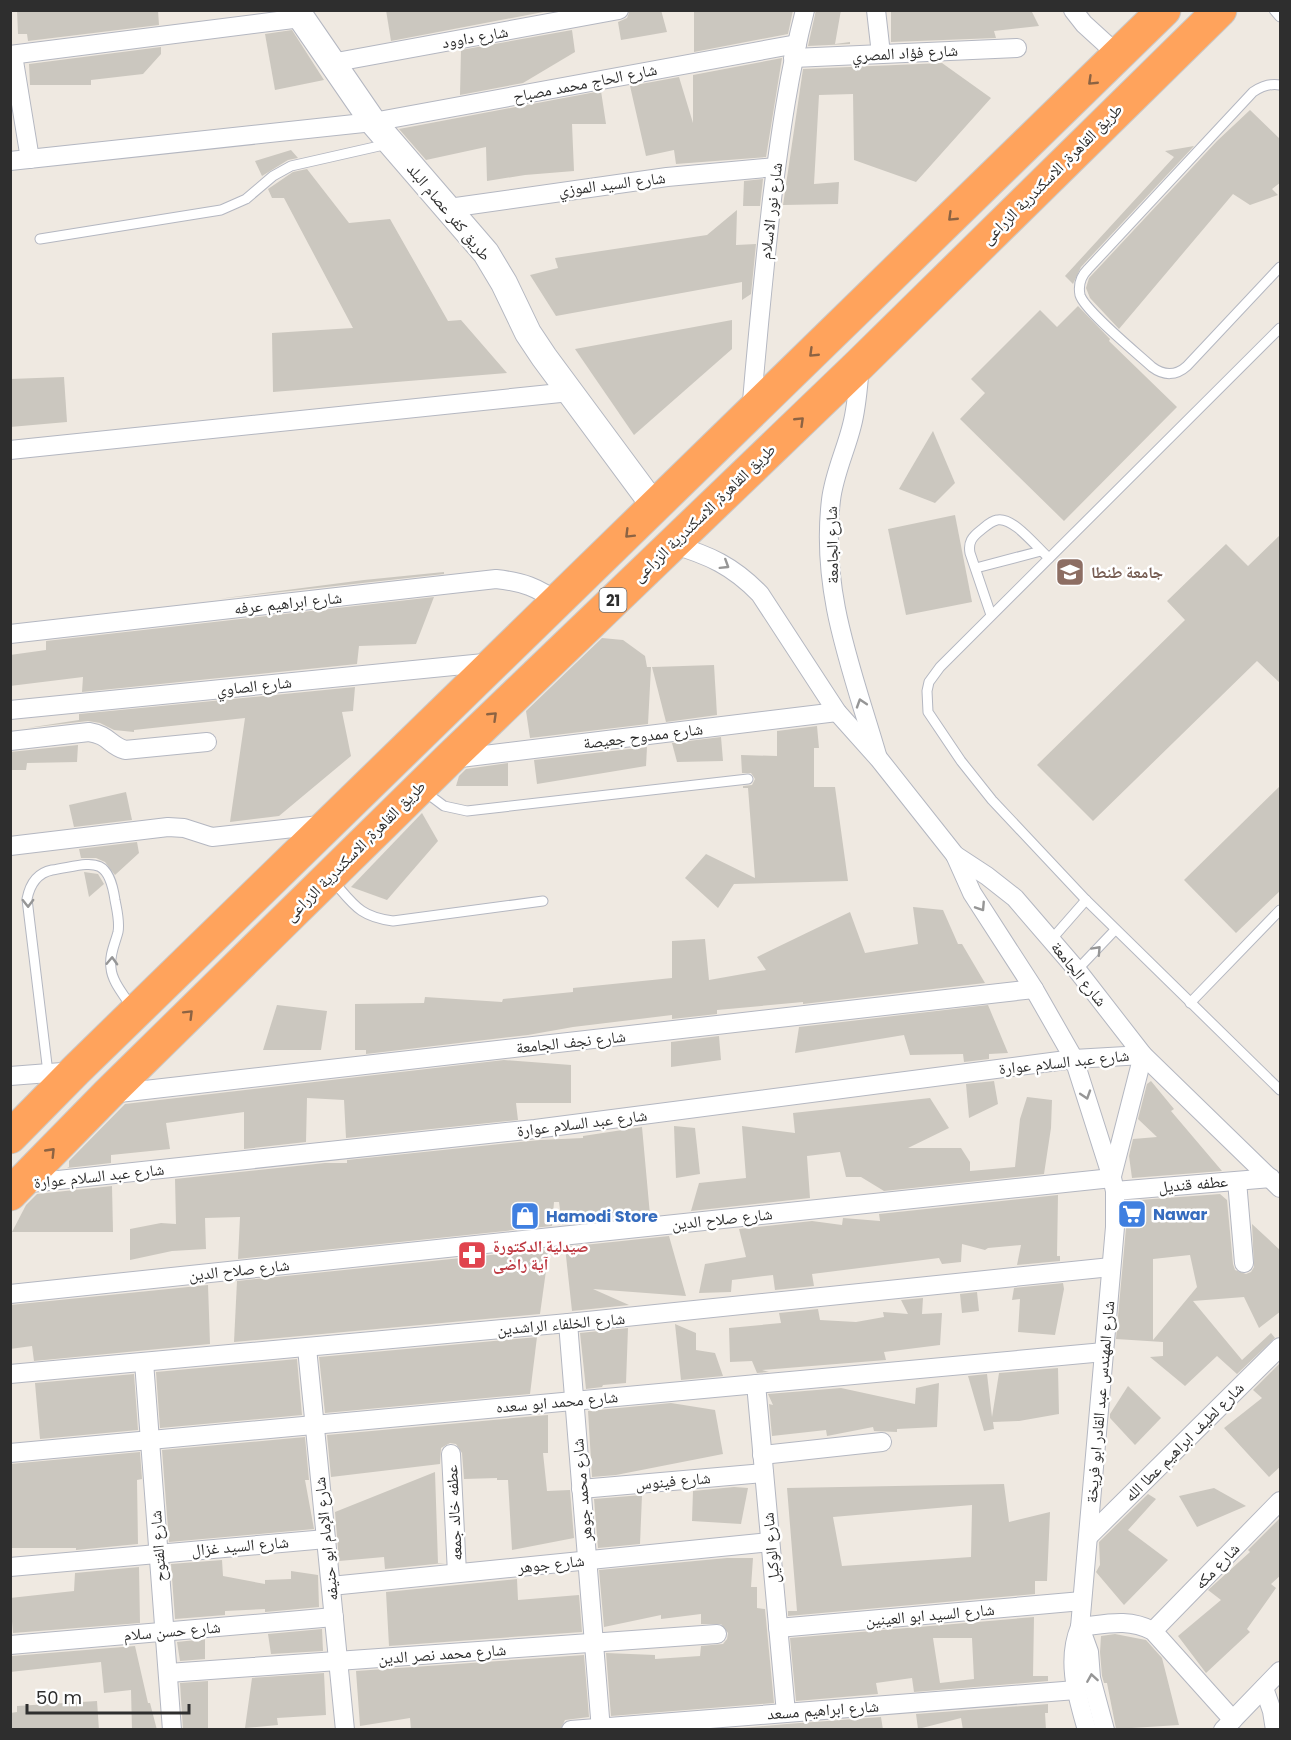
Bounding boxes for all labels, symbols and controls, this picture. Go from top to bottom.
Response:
street label: شارع داوود [440,20,510,54]
street label: شارع فؤاد المصري [851,39,959,68]
street label: شارع الحاج محمد مصباح [511,58,659,108]
one-way arrow [1089,73,1100,84]
street label: طريق القاهرة, الاسكندرية الزراعى [976,98,1128,250]
street label: طريق كفر عصام البلد [401,158,497,266]
street label: شارع نور الاسلام [754,161,788,261]
street label: شارع السيد الموزي [557,166,667,203]
one-way arrow [949,209,960,220]
one-way arrow [809,345,820,356]
one-way arrow [793,417,804,428]
street label: طريق القاهرة, الاسكندرية الزراعى [627,438,781,588]
street label: شارع الجامعة [820,506,844,584]
one-way arrow [625,526,636,537]
school or university icon: جامعة طنطا [1054,556,1086,588]
one-way arrow [719,558,729,570]
place label: جامعة طنطا [1091,561,1163,584]
street label: شارع ابراهيم عرفه [233,586,343,620]
road number: 21 [600,588,626,612]
street label: شارع الصاوي [215,671,293,702]
one-way arrow [856,698,869,709]
one-way arrow [487,712,497,723]
street label: شارع ممدوح جعيصة [582,717,704,755]
street label: طريق القاهرة, الاسكندرية الزراعى [279,775,431,927]
one-way arrow [22,898,35,907]
one-way arrow [974,900,985,911]
street label: شارع الجامعة [1046,937,1112,1011]
one-way arrow [1090,947,1101,957]
one-way arrow [105,957,118,966]
one-way arrow [182,1011,193,1022]
street label: شارع نجف الجامعة [515,1025,627,1059]
street label: شارع عبد السلام عوارة [998,1044,1130,1080]
one-way arrow [1078,1089,1091,1100]
street label: شارع عبد السلام عوارة [516,1104,648,1142]
one-way arrow [44,1149,55,1160]
street label: شارع عبد السلام عوارة [33,1158,165,1194]
street label: عطفه قنديل [1157,1170,1229,1198]
supermarket icon: Nawar [1116,1198,1148,1230]
shop icon: Hamodi Store [509,1200,541,1232]
street label: شارع صلاح الدين [671,1202,773,1236]
place label: Nawar [1153,1203,1208,1226]
place label: Hamodi Store [546,1205,658,1228]
place label: صيدلية الدكتورة آية راضى [493,1235,589,1276]
pharmacy icon: صيدلية الدكتورة آية راضى [456,1239,488,1271]
street label: شارع صلاح الدين [188,1253,290,1287]
street label: شارع المهندس عبد القادر ابو فريخة [1080,1300,1120,1504]
street label: شارع الخلفاء الراشدين [496,1307,626,1341]
street label: شارع لطيف ابراهيم عطا الله [1119,1377,1249,1507]
street label: شارع محمد ابو سعده [495,1385,619,1419]
street label: شارع محمد جوهر [566,1438,598,1543]
street label: عطفه خالد جمعه [440,1464,468,1562]
street label: شارع فينوس [634,1466,712,1496]
street label: شارع الإمام ابو حنيفه [308,1476,344,1602]
street label: شارع الفتوح [144,1510,172,1582]
street label: شارع الوكيل [756,1512,786,1584]
street label: شارع السيد غزال [190,1530,290,1562]
street label: شارع مكه [1189,1538,1245,1594]
street label: شارع جوهر [516,1549,585,1579]
street label: شارع السيد ابو العينين [865,1598,995,1632]
street label: شارع حسن سلام [123,1615,221,1647]
street label: شارع محمد نصر الدين [377,1638,507,1670]
one-way arrow [1086,1673,1098,1683]
scale bar [27,1677,189,1715]
text: 50 m [36,1685,82,1710]
street label: شارع ابراهيم مسعد [766,1695,880,1725]

